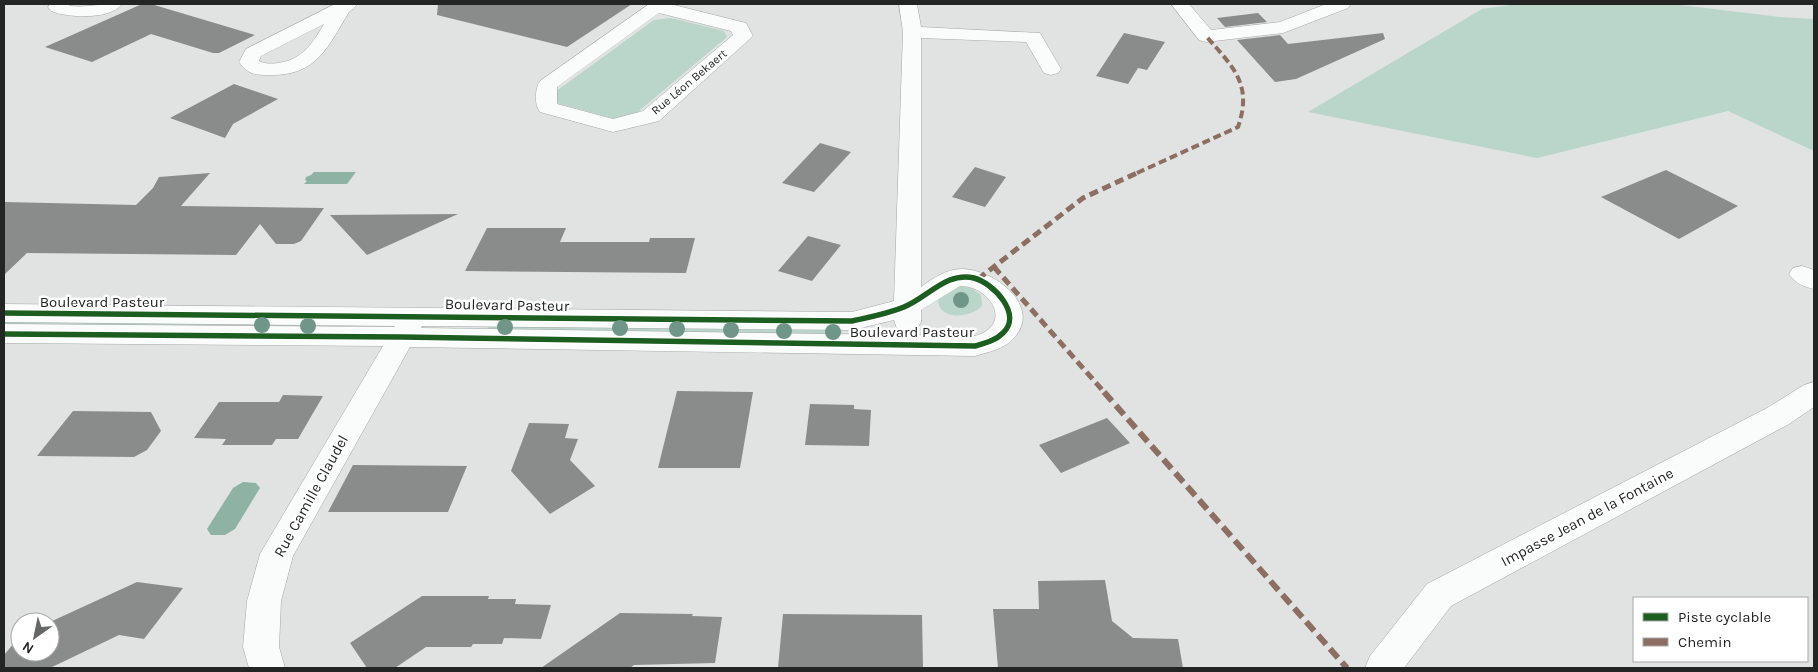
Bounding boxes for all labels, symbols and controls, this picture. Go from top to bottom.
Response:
street label: Rue Léon Bekaert [648,46,730,118]
street label: Boulevard Pasteur [40,293,165,311]
street label: Boulevard Pasteur [445,295,570,315]
street label: Boulevard Pasteur [850,323,975,341]
street label: Rue Camille Claudel [270,432,352,560]
street label: Impasse Jean de la Fontaine [1498,464,1676,570]
legend [1633,597,1808,662]
text: Piste cyclable [1678,608,1771,626]
north arrow [10,612,60,662]
text: Chemin [1678,633,1732,651]
text: N [19,638,37,657]

